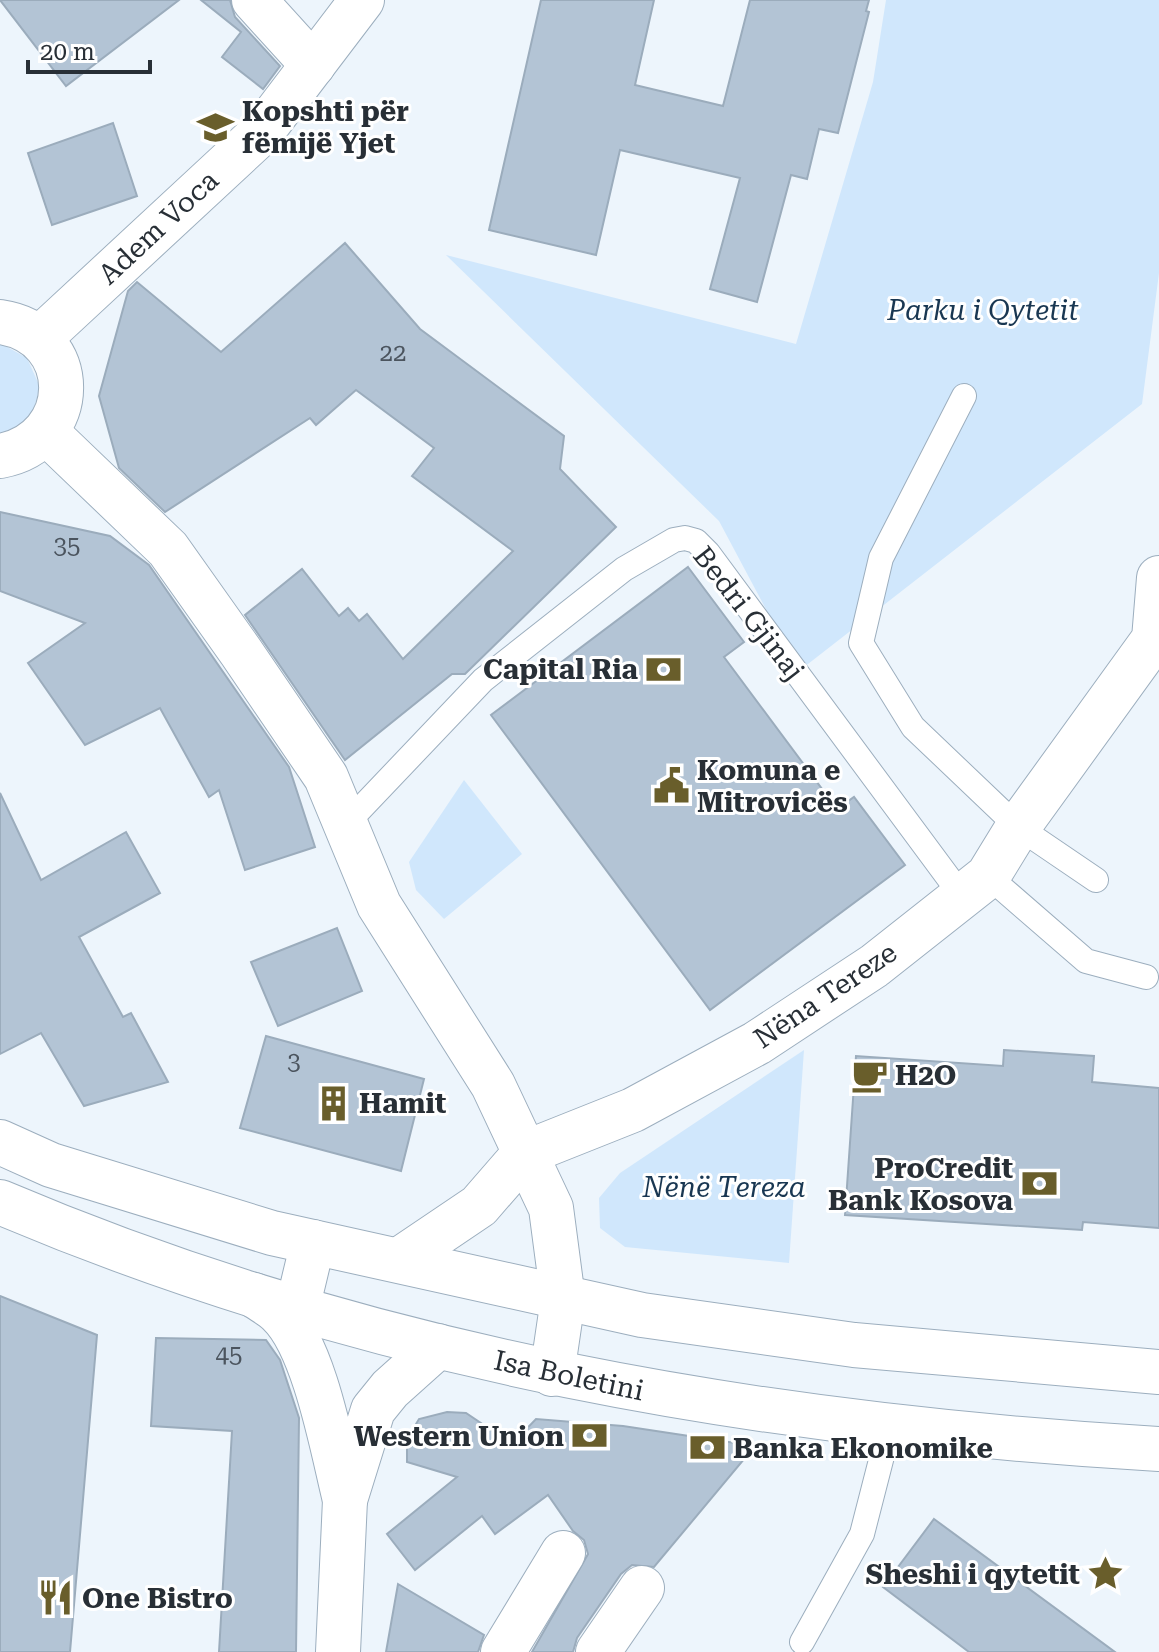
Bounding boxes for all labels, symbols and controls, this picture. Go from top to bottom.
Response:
scale bar [28,24,150,74]
text: 20 m [40,38,95,66]
place label: Kopshti për fëmijë Yjet [242,95,409,160]
school or university icon: Kopshti për fëmijë Yjet [197,108,235,146]
street label: Adem Voca [92,164,225,291]
park label: Parku i Qytetit [886,294,1079,327]
house number: 22 [380,339,406,367]
house number: 35 [54,532,80,560]
street label: Bedri Gjinaj [686,540,811,687]
bank icon: Capital Ria [645,650,683,688]
place label: Capital Ria [483,653,639,686]
place label: Komuna e Mitrovicës [697,754,848,819]
public building icon: Komuna e Mitrovicës [652,767,690,805]
street label: Nëna Tereze [748,936,903,1055]
house number: 3 [287,1048,301,1076]
cafe icon: H2O [850,1056,888,1094]
place label: H2O [895,1059,956,1092]
building icon: Hamit [314,1084,352,1122]
place label: Hamit [359,1087,446,1120]
place label: ProCredit Bank Kosova [828,1152,1014,1217]
bank icon: ProCredit Bank Kosova [1020,1165,1058,1203]
park label: Nënë Tereza [641,1171,806,1204]
house number: 45 [216,1341,242,1369]
street label: Isa Boletini [491,1344,647,1407]
bank icon: Western Union [571,1417,609,1455]
place label: Western Union [354,1420,564,1453]
bank icon: Banka Ekonomike [688,1429,726,1467]
place label: Banka Ekonomike [733,1432,993,1465]
place icon: Sheshi i qytetit [1087,1555,1125,1593]
place label: Sheshi i qytetit [866,1558,1080,1591]
restaurant icon: One Bistro [37,1579,75,1617]
place label: One Bistro [82,1582,233,1615]

